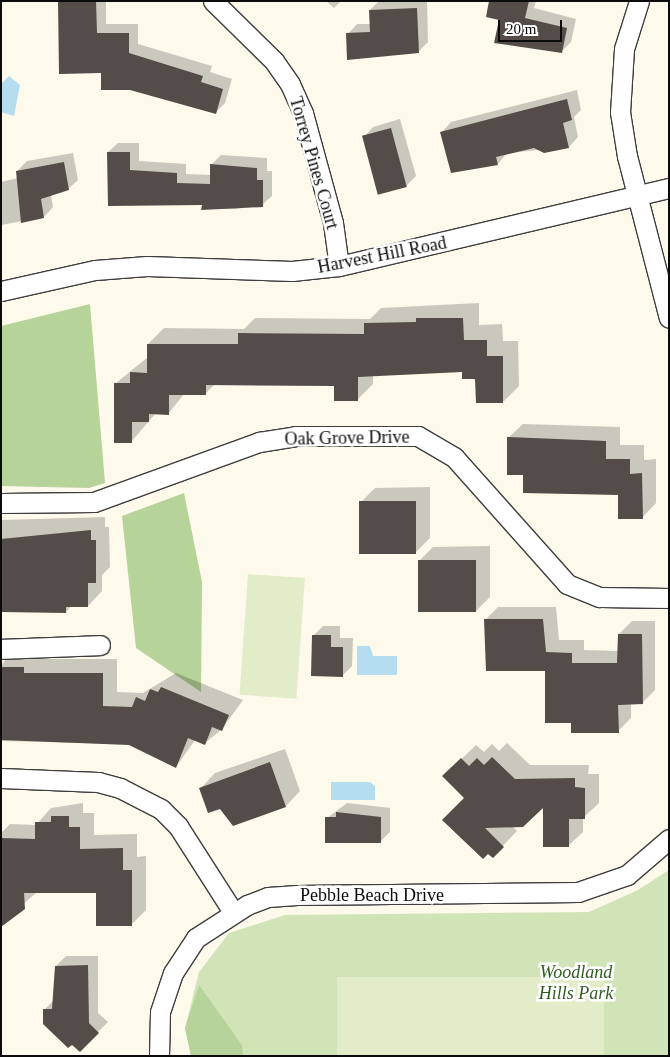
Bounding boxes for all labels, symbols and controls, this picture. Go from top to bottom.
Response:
scale bar [500,10,564,42]
text: 20 m [506,21,536,37]
street label: Torrey Pines Court [285,94,343,232]
street label: Harvest Hill Road [316,232,448,278]
street label: Oak Grove Drive [284,426,410,450]
street label: Pebble Beach Drive [300,884,444,906]
park label: Woodland Hills Park [539,962,613,1004]

